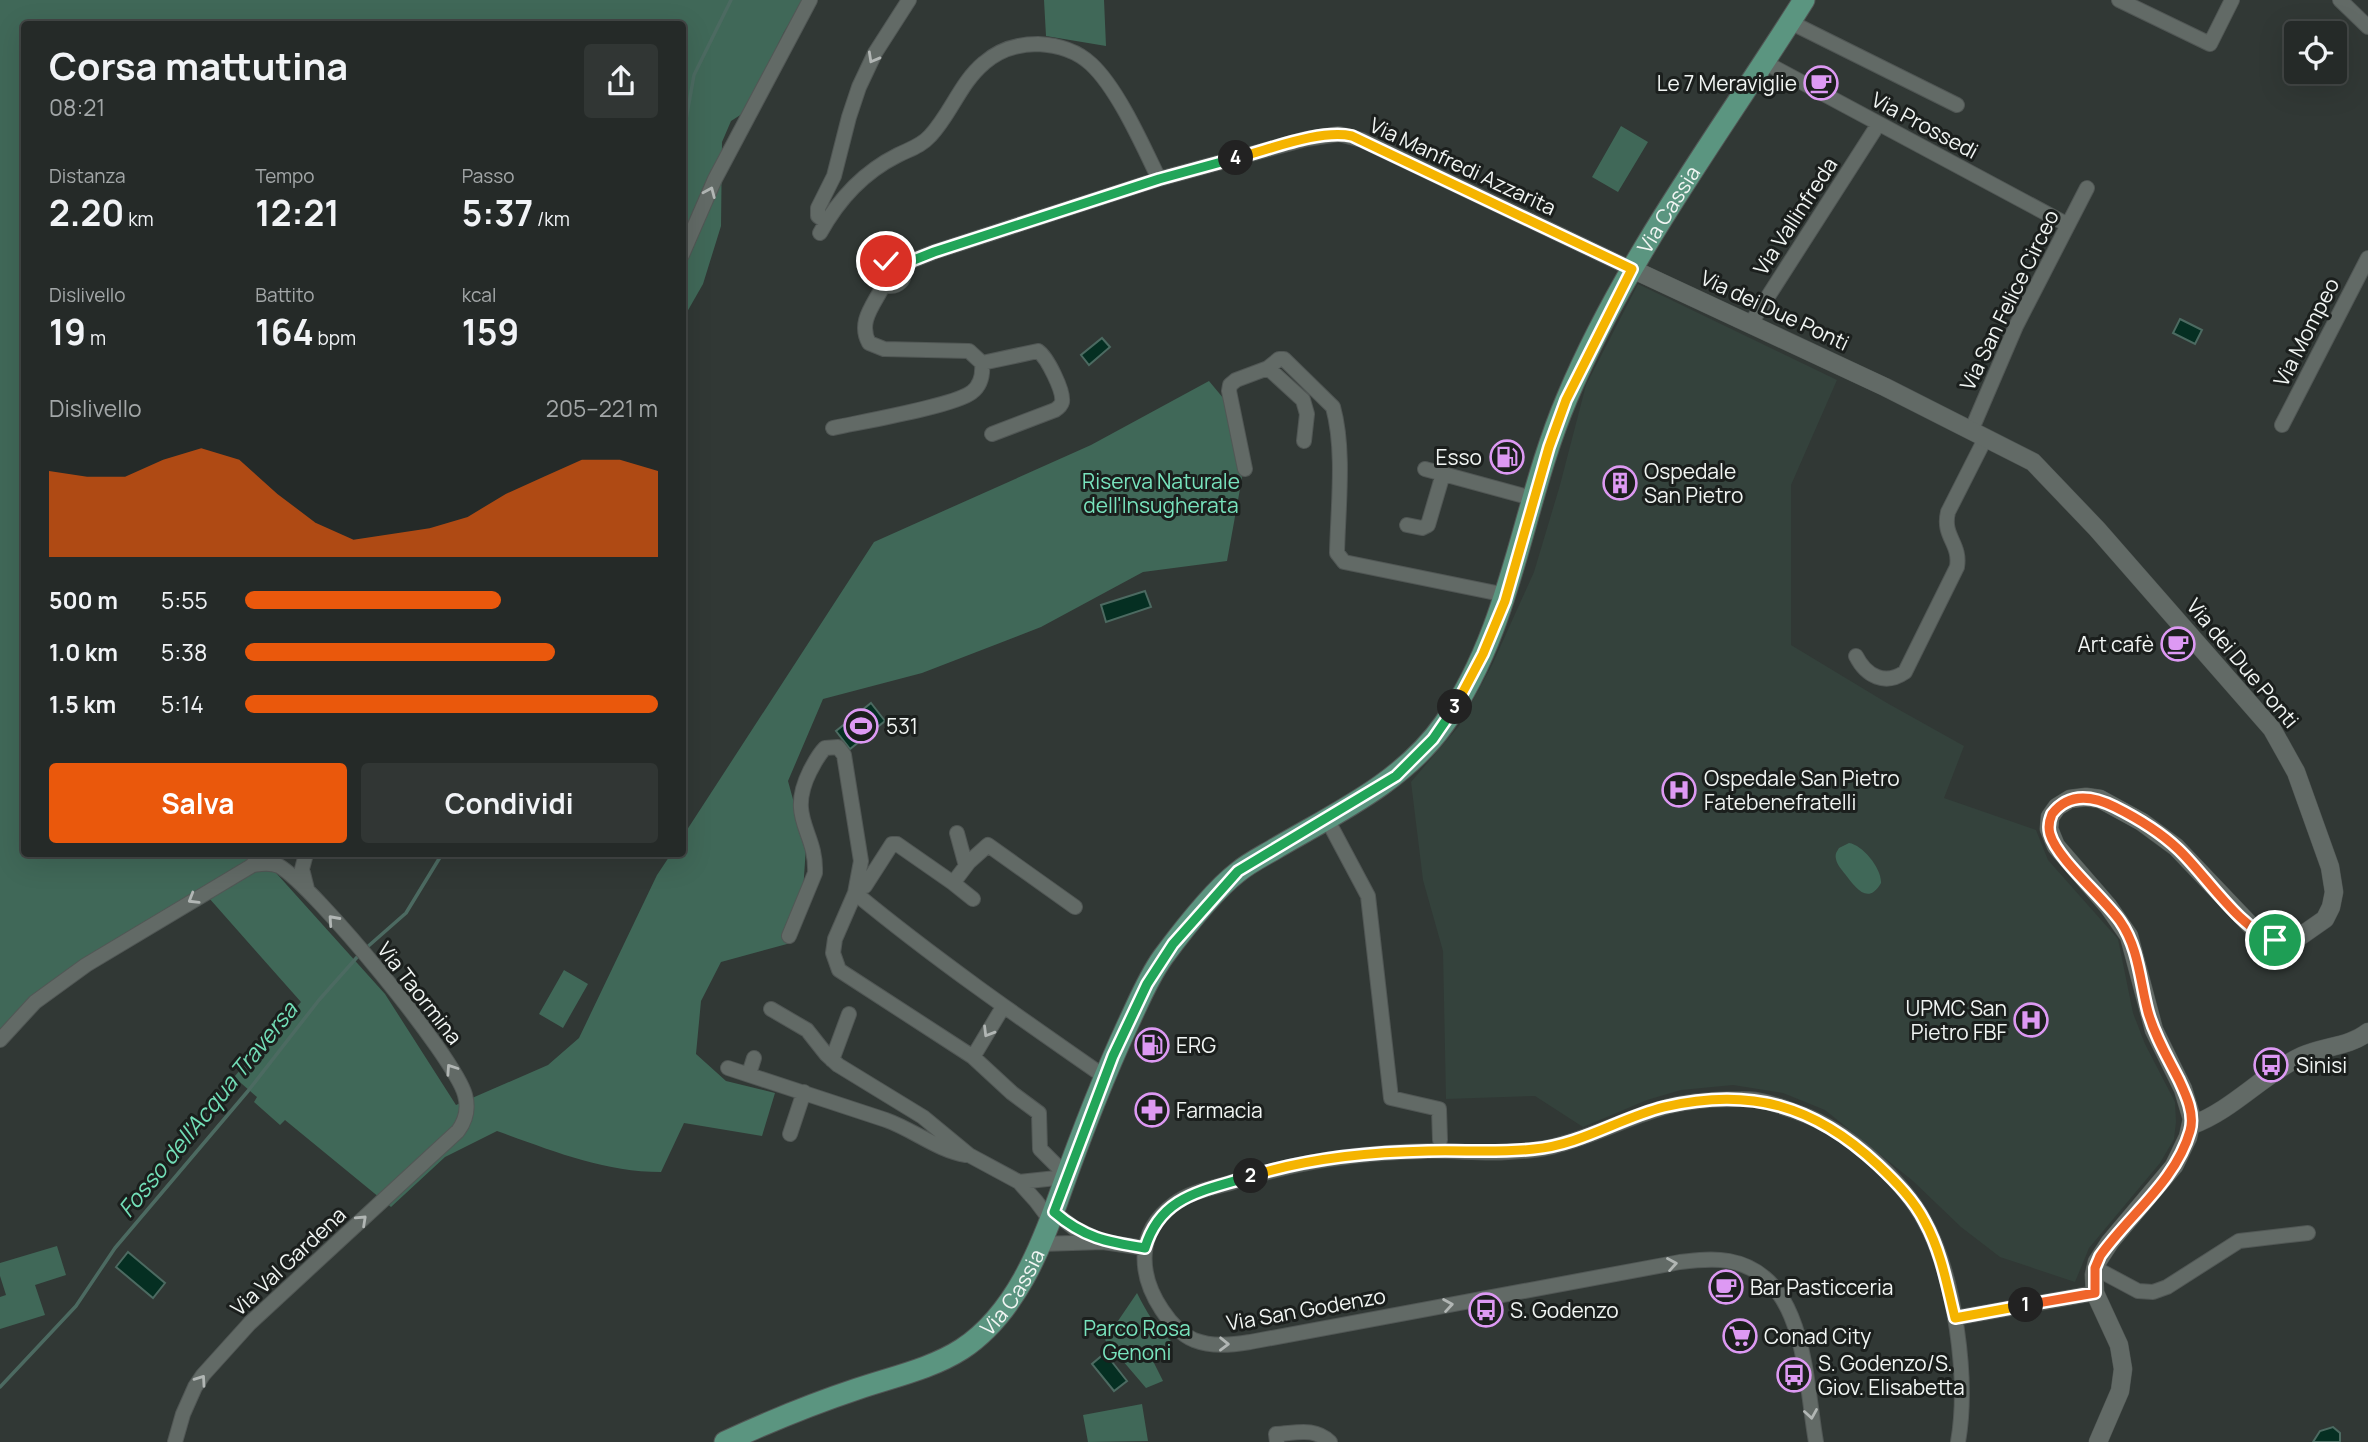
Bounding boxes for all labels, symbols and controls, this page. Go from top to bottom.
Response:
map controls [2284,21,2347,84]
button: locate [2284,21,2347,84]
text: Corsa mattutina [49,39,348,91]
button: share [584,44,658,118]
one-way arrow [868,51,881,63]
cafe icon: Le 7 Meraviglie [1802,64,1840,102]
place label: Le 7 Meraviglie [1657,69,1797,97]
street label: Via Prossedi [1867,85,1983,165]
text: 08:21 [49,91,105,123]
street label: Via Manfredi Azzarita [1365,111,1561,221]
pin: 4 [1218,140,1254,176]
text: 4 [1230,144,1241,170]
street label: Via Vallinfreda [1747,152,1843,280]
street label: Via Cassia [1630,160,1706,258]
text: Distanza [49,163,126,189]
text: Tempo [255,163,315,189]
text: Passo [462,163,514,189]
one-way arrow [701,187,715,199]
text: 2.20 [49,189,124,237]
text: 12:21 [255,189,340,237]
text: 5:37 [462,189,533,237]
street label: Via San Felice Circeo [1953,205,2065,395]
text: km [124,206,154,232]
text: /km [533,206,570,232]
pin [856,231,916,291]
icon: check [867,242,905,280]
street label: Via dei Due Ponti [1696,263,1854,357]
street label: Via Mompeo [2267,273,2345,391]
text: Dislivello [49,282,126,308]
text: Battito [255,282,315,308]
text: kcal [462,282,496,308]
text: 19 [49,308,86,356]
text: 164 [255,308,314,356]
text: 159 [462,308,519,356]
text: m [86,325,106,351]
text: bpm [314,325,356,351]
text: Dislivello [49,392,142,424]
text: 205–221 m [546,392,658,424]
fuel station icon: Esso [1488,438,1526,476]
place label: Esso [1436,443,1482,471]
place label: Ospedale San Pietro [1644,457,1743,509]
building icon: Ospedale San Pietro [1601,464,1639,502]
park label: Riserva Naturale dell'Insugherata [1082,467,1240,519]
text: 500 m [49,584,118,616]
text: 5:55 [161,584,208,616]
street label: Via dei Due Ponti [2181,592,2305,734]
cafe icon: Art cafè [2159,625,2197,663]
place label: Art cafè [2078,630,2154,658]
text: 1.0 km [49,636,118,668]
text: 5:38 [161,636,207,668]
text: 1.5 km [49,688,116,720]
text: 5:14 [161,688,204,720]
pin: 3 [1438,690,1472,724]
text: 3 [1449,693,1460,719]
sports icon: 531 [842,707,880,745]
place label: 531 [886,712,918,740]
button: Salva [49,763,347,843]
button: Condividi [361,763,658,843]
place label: Ospedale San Pietro Fatebenefratelli [1704,764,1900,816]
hospital icon: Ospedale San Pietro Fatebenefratelli [1660,771,1698,809]
one-way arrow [188,891,201,904]
pin [2245,910,2305,970]
one-way arrow [329,915,341,928]
icon: arrive [2256,921,2294,959]
street label: Via Taormina [371,936,469,1050]
water label: Fosso dell'Acqua Traversa [110,994,305,1223]
place label: UPMC San Pietro FBF [1906,994,2007,1046]
hospital icon: UPMC San Pietro FBF [2012,1001,2050,1039]
one-way arrow [983,1024,996,1037]
fuel station icon: ERG [1133,1026,1171,1064]
place label: ERG [1176,1031,1216,1059]
bus stop icon: Sinisi [2252,1046,2290,1084]
place label: Sinisi [2296,1051,2347,1079]
one-way arrow [447,1064,459,1077]
pharmacy icon: Farmacia [1133,1091,1171,1129]
place label: Farmacia [1176,1096,1263,1124]
pin: 2 [1234,1158,1268,1194]
text: 2 [1245,1162,1256,1188]
street label: Via Val Gardena [224,1200,352,1322]
one-way arrow [354,1215,367,1228]
street label: Via Cassia [974,1244,1051,1342]
one-way arrow [1666,1257,1678,1272]
cafe icon: Bar Pasticceria [1707,1268,1745,1306]
place label: Bar Pasticceria [1750,1273,1894,1301]
street label: Via San Godenzo [1224,1281,1388,1337]
pin: 1 [2008,1288,2044,1322]
bus stop icon: S. Godenzo [1467,1291,1505,1329]
text: 1 [2021,1291,2030,1317]
place label: S. Godenzo [1510,1296,1619,1324]
one-way arrow [1442,1298,1454,1313]
park label: Parco Rosa Genoni [1083,1314,1191,1366]
supermarket icon: Conad City [1721,1317,1759,1355]
place label: Conad City [1764,1322,1871,1350]
one-way arrow [1219,1336,1230,1352]
place label: S. Godenzo/S. Giov. Elisabetta [1818,1349,1965,1401]
bus stop icon: S. Godenzo/S. Giov. Elisabetta [1775,1356,1813,1394]
one-way arrow [193,1375,205,1388]
one-way arrow [1803,1408,1818,1420]

